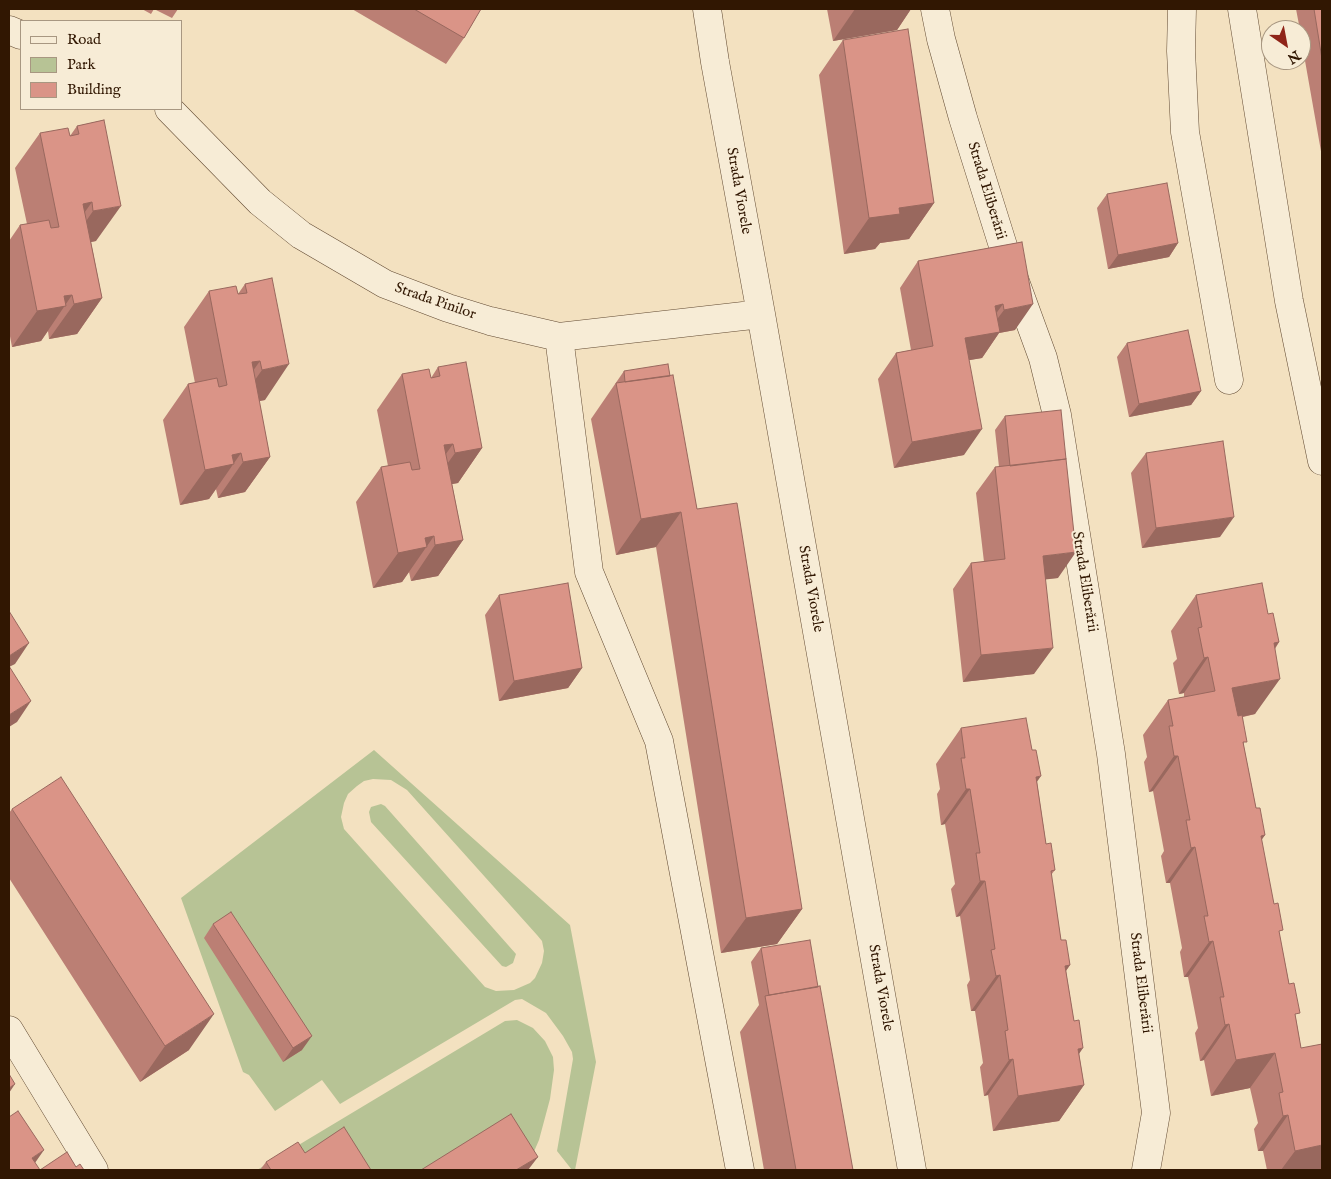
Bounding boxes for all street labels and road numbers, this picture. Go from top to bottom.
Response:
street label: Strada Eliberării [963,140,1009,242]
street label: Strada Viorele [722,146,754,236]
street label: Strada Pinilor [392,280,478,324]
street label: Strada Eliberării [1067,530,1101,634]
street label: Strada Viorele [794,544,826,634]
street label: Strada Eliberării [1125,932,1155,1034]
street label: Strada Viorele [864,943,896,1033]

